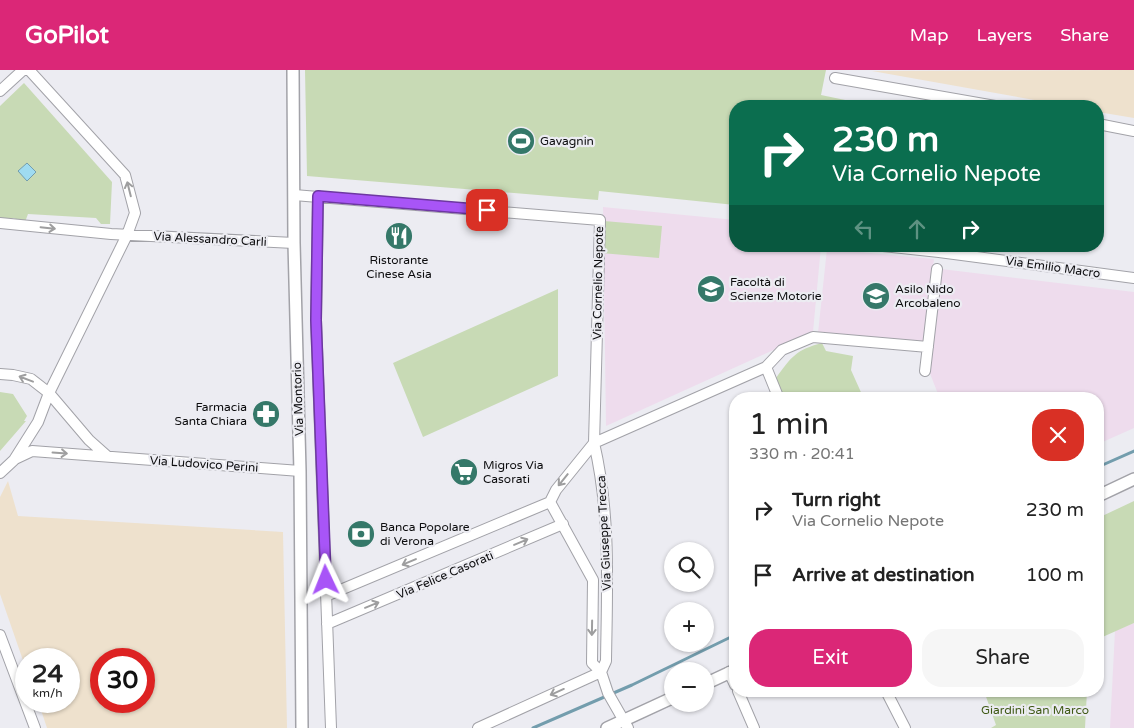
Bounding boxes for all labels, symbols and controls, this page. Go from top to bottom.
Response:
text: GoPilot [25,21,109,50]
text: Map [910,24,949,46]
text: Layers [977,24,1032,46]
text: Share [1060,24,1109,46]
text: 230 m [832,119,939,161]
icon: right [749,120,814,185]
sports icon: Gavagnin [506,126,536,156]
place label: Gavagnin [540,134,594,148]
text: Via Cornelio Nepote [832,161,1041,187]
one-way arrow [124,181,133,197]
pin [466,189,508,231]
icon: arrive [473,196,501,224]
icon: left [850,215,878,243]
icon: ahead [903,215,931,243]
icon: right [956,215,984,243]
restaurant icon: Ristorante Cinese Asia [384,221,414,251]
one-way arrow [40,223,56,233]
street label: Via Cornelio Nepote [590,226,606,340]
street label: Via Alessandro Carli [153,229,267,249]
place label: Ristorante Cinese Asia [366,253,432,281]
street label: Via Emilio Macro [1005,253,1101,281]
school or university icon: Facoltà di Scienze Motorie [696,274,726,304]
place label: Facoltà di Scienze Motorie [730,275,822,303]
school or university icon: Asilo Nido Arcobaleno [861,281,891,311]
place label: Asilo Nido Arcobaleno [895,282,961,310]
street label: Via Montorio [290,362,306,436]
one-way arrow [19,374,34,383]
pharmacy icon: Farmacia Santa Chiara [251,399,281,429]
place label: Farmacia Santa Chiara [175,400,247,428]
text: 1 min [749,406,829,443]
button: close [1032,409,1084,461]
text: 330 m · 20:41 [749,444,855,464]
one-way arrow [51,448,67,457]
street label: Via Ludovico Perini [149,453,259,475]
supermarket icon: Migros Via Casorati [449,457,479,487]
place label: Migros Via Casorati [483,458,544,486]
one-way arrow [558,473,568,487]
street label: Via Giuseppe Trecca [594,475,614,591]
text: Turn right [792,489,880,511]
icon: right [749,496,777,524]
text: 230 m [1026,499,1084,521]
text: Via Cornelio Nepote [792,511,944,531]
bank icon: Banca Popolare di Verona [346,519,376,549]
place label: Banca Popolare di Verona [380,520,470,548]
one-way arrow [513,537,528,546]
map controls [664,542,714,712]
button: search [664,542,714,592]
street label: Via Felice Casorati [394,548,496,602]
position arrow [299,553,351,605]
one-way arrow [401,558,416,567]
icon: arrive [749,561,777,589]
text: Arrive at destination [792,564,975,586]
text: 100 m [1026,564,1084,586]
one-way arrow [364,600,379,610]
button: + [664,602,714,652]
one-way arrow [587,620,597,636]
button: Exit [749,629,912,687]
button: Share [922,629,1084,687]
speed limit sign: 30 [90,648,155,713]
text: 24 [32,659,63,689]
button: − [664,662,714,712]
text: km/h [32,686,63,700]
one-way arrow [550,688,565,698]
park label: Giardini San Marco [981,703,1089,717]

